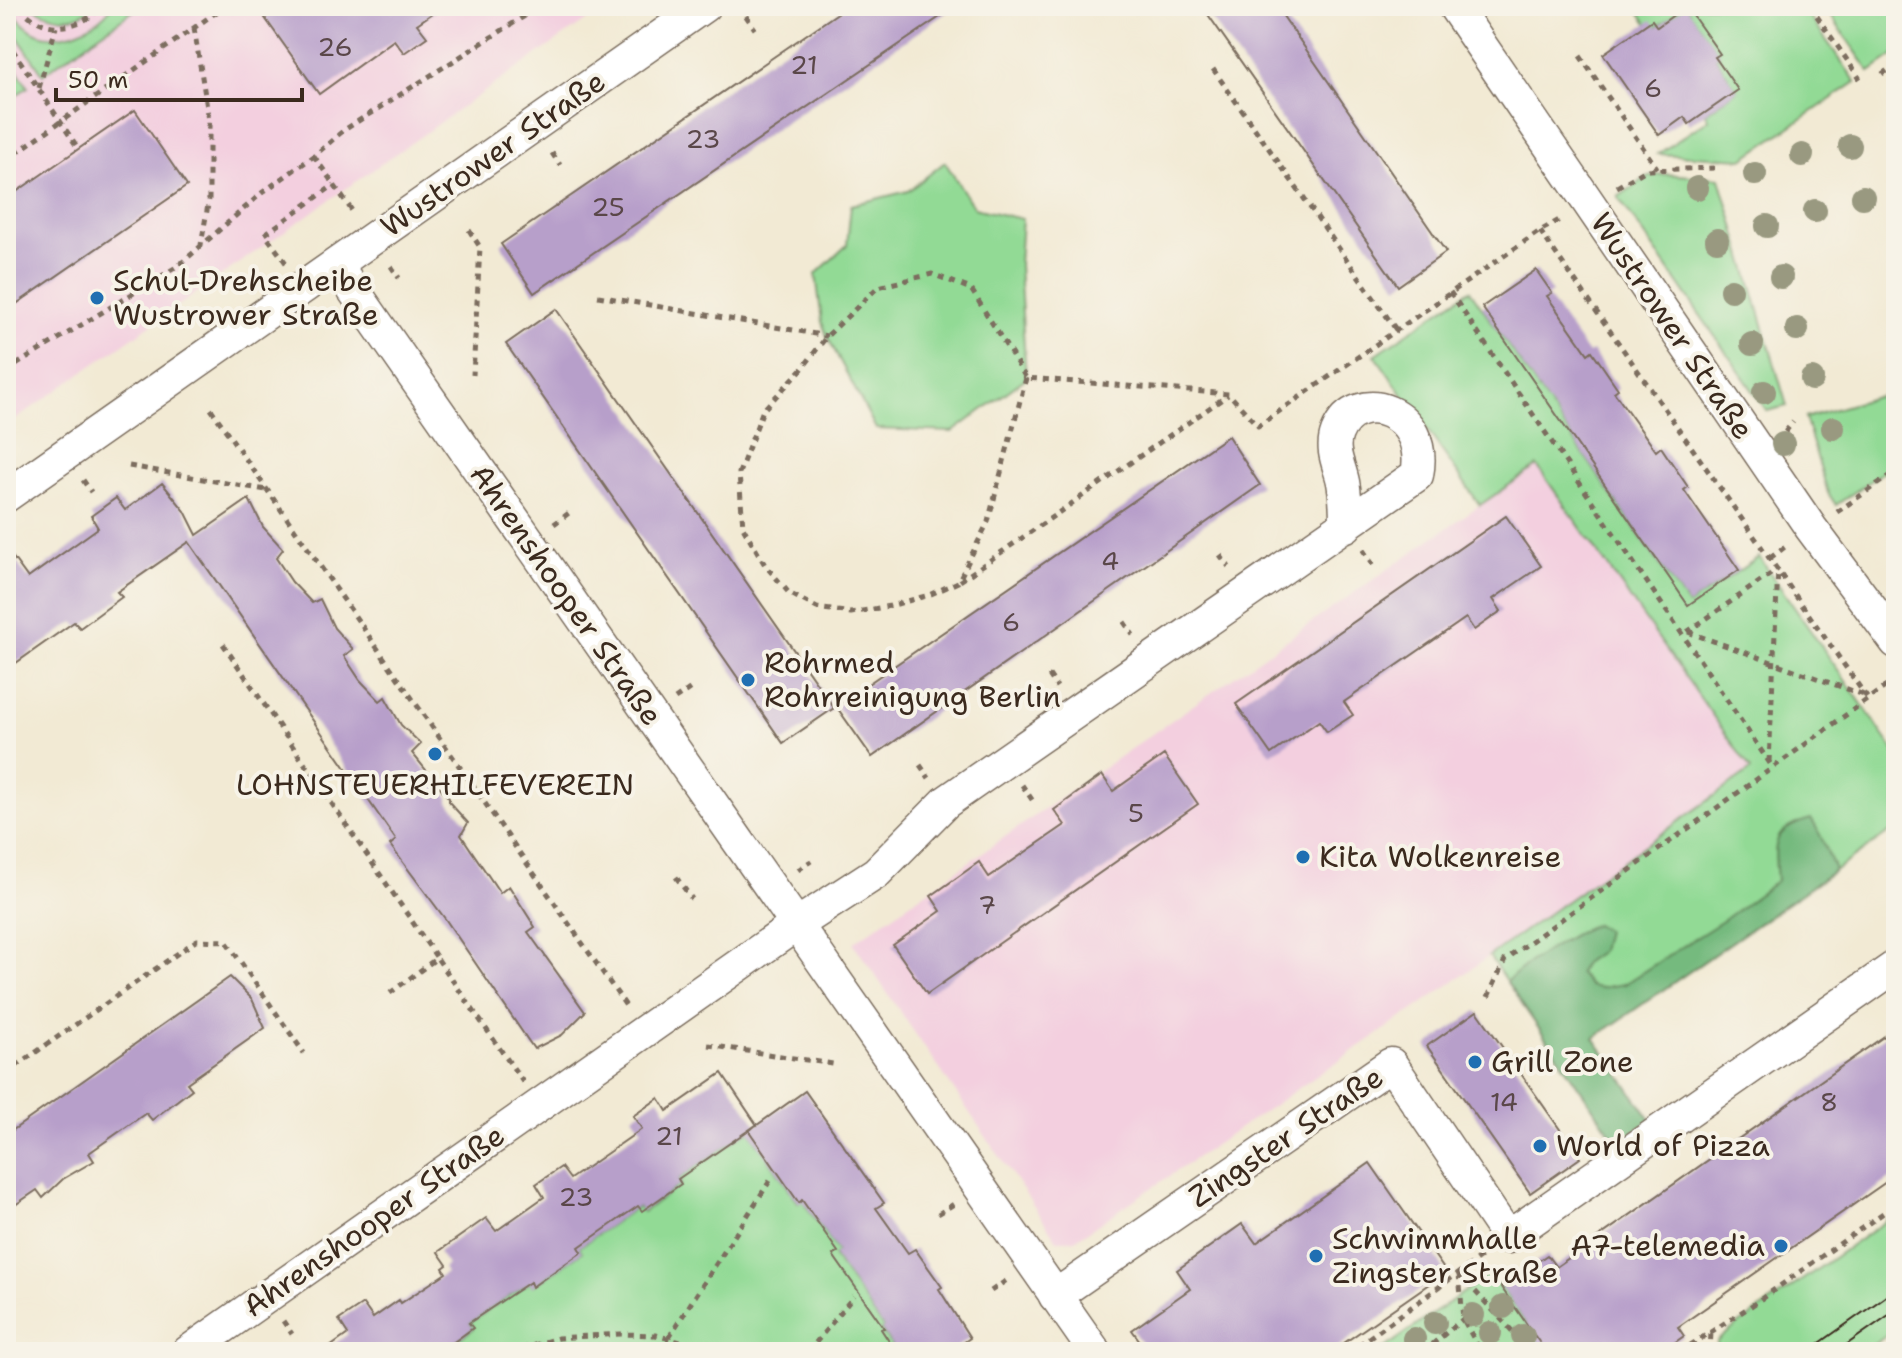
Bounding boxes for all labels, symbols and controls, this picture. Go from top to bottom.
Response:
house number: 26 [317,29,353,64]
house number: 21 [790,47,818,82]
scale bar [56,52,302,102]
street label: Wustrower Straße [372,61,613,247]
text: 50 m [68,64,128,96]
house number: 6 [1644,70,1662,105]
house number: 23 [685,121,721,156]
house number: 25 [591,189,625,224]
street label: Wustrower Straße [1581,204,1764,447]
place label: Schul-Drehscheibe Wustrower Straße [113,260,379,335]
marker: Schul-Drehscheibe Wustrower Straße [88,289,106,307]
street label: Ahrenshooper Straße [461,456,672,734]
house number: 4 [1101,543,1119,578]
house number: 6 [1002,604,1020,639]
place label: Rohrmed Rohrreinigung Berlin [764,642,1061,717]
marker: Rohrmed Rohrreinigung Berlin [739,671,757,689]
marker: LOHNSTEUERHILFEVEREIN [426,745,444,763]
place label: LOHNSTEUERHILFEVEREIN [236,764,634,805]
house number: 5 [1128,795,1144,830]
place label: Kita Wolkenreise [1319,836,1561,877]
marker: Kita Wolkenreise [1294,848,1312,866]
house number: 7 [978,887,996,922]
place label: Grill Zone [1491,1041,1634,1082]
marker: Grill Zone [1466,1053,1484,1071]
street label: Zingster Straße [1180,1056,1391,1217]
house number: 14 [1490,1084,1518,1119]
house number: 8 [1820,1084,1838,1119]
street label: Ahrenshooper Straße [235,1115,513,1326]
house number: 21 [655,1118,683,1153]
place label: World of Pizza [1556,1125,1770,1166]
marker: World of Pizza [1531,1137,1549,1155]
house number: 23 [558,1179,594,1214]
place label: Schwimmhalle Zingster Straße [1332,1218,1558,1293]
place label: A7-telemedia [1570,1225,1765,1266]
marker: A7-telemedia [1772,1237,1790,1255]
marker: Schwimmhalle Zingster Straße [1307,1247,1325,1265]

